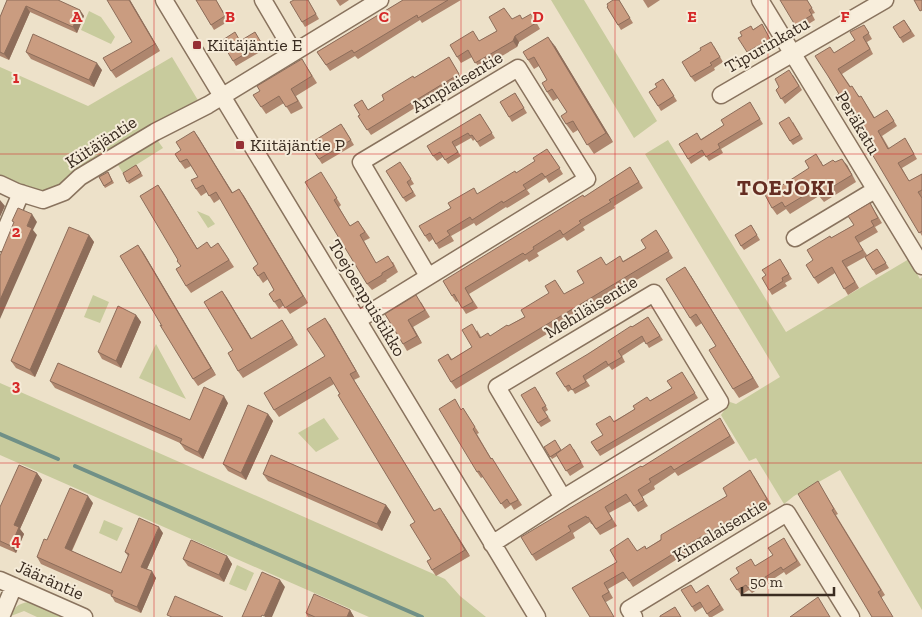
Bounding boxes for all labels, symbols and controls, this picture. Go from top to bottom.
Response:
text: A [72,7,83,26]
text: B [225,7,235,26]
text: C [379,7,389,26]
text: D [532,7,544,26]
text: E [687,7,697,26]
text: F [840,7,850,26]
street label: Tipurinkatu [721,12,813,78]
place label: Kiitäjäntie E [207,34,302,56]
marker: Kiitäjäntie E [191,39,203,51]
street label: Ampiaisentie [407,46,507,118]
text: 1 [13,68,20,87]
street label: Peräkatu [831,88,885,158]
street label: Kiitäjäntie [61,111,141,173]
place label: Kiitäjäntie P [250,134,345,156]
marker: Kiitäjäntie P [234,139,246,151]
district label: TOEJOKI [737,174,835,201]
text: 2 [12,222,21,241]
street label: Toejoenpuistikko [323,236,411,360]
street label: Mehiläisentie [541,271,641,343]
text: 3 [12,376,21,395]
street label: Kimalaisentie [669,493,771,567]
text: 4 [11,531,21,550]
street label: Jääräntie [13,555,87,605]
scale bar [742,564,834,596]
text: 50 m [750,573,783,591]

